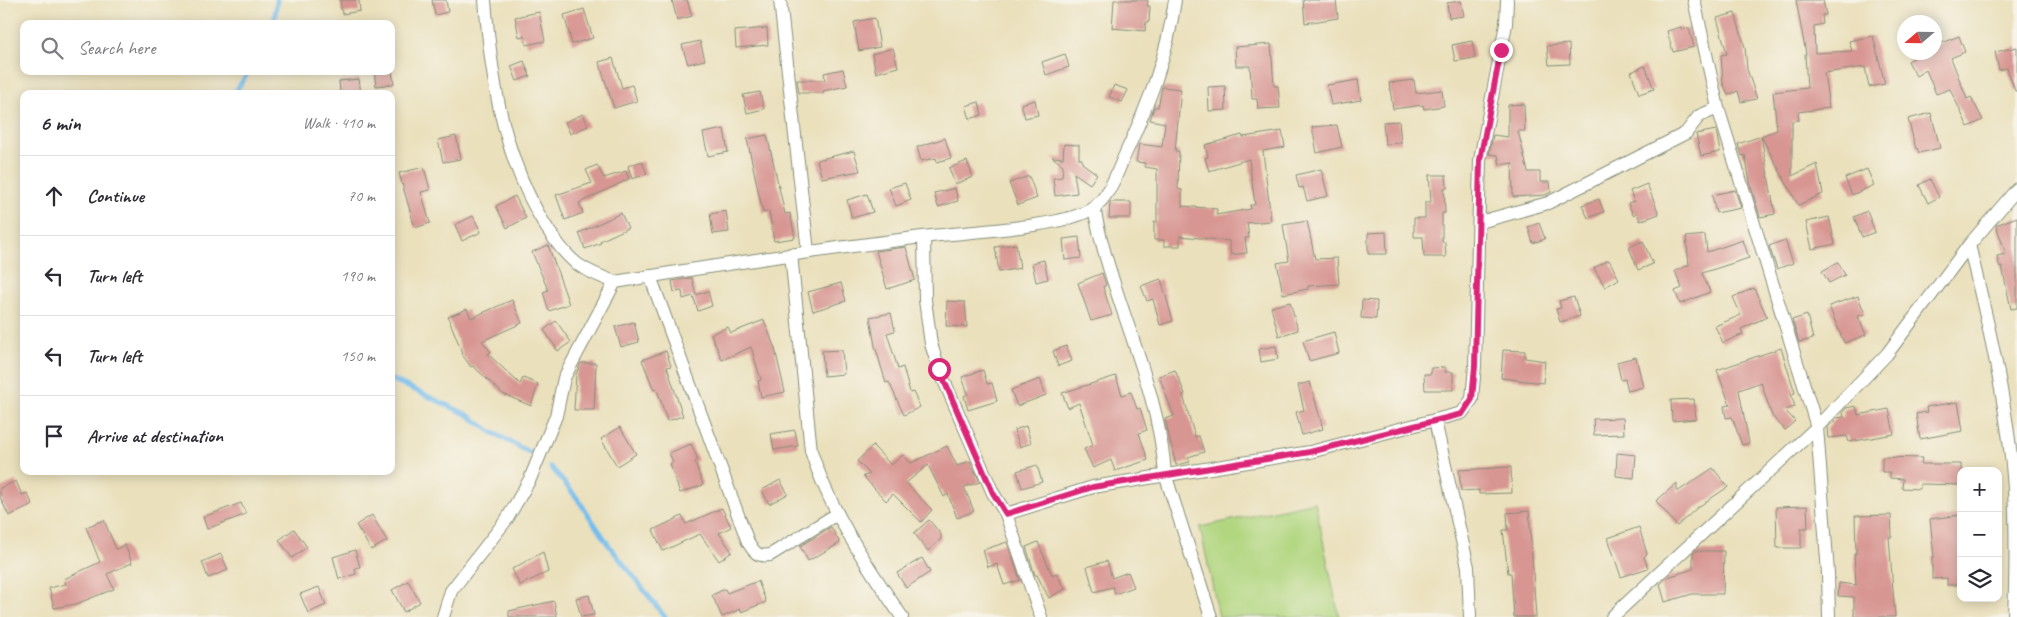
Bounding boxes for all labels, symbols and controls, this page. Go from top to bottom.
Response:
north arrow [1897,15,1942,60]
search box [20,20,395,75]
icon: search [38,34,66,62]
text: Search here [78,36,155,60]
route end [1490,39,1513,62]
text: 6 min [40,110,81,136]
text: Walk · 410 m [303,113,375,133]
icon: ahead [40,182,68,210]
text: Continue [87,184,144,208]
text: 70 m [348,186,375,206]
icon: left [40,262,68,290]
text: Turn left [87,264,142,288]
text: 190 m [341,266,375,286]
icon: left [40,342,68,370]
text: Turn left [87,344,142,368]
text: 150 m [341,346,375,366]
route start [928,358,951,381]
icon: arrive [40,422,68,450]
text: Arrive at destination [87,424,223,448]
map controls [1957,467,2002,602]
button: + [1957,467,2002,512]
button: − [1957,512,2002,557]
button: layers [1957,557,2002,602]

